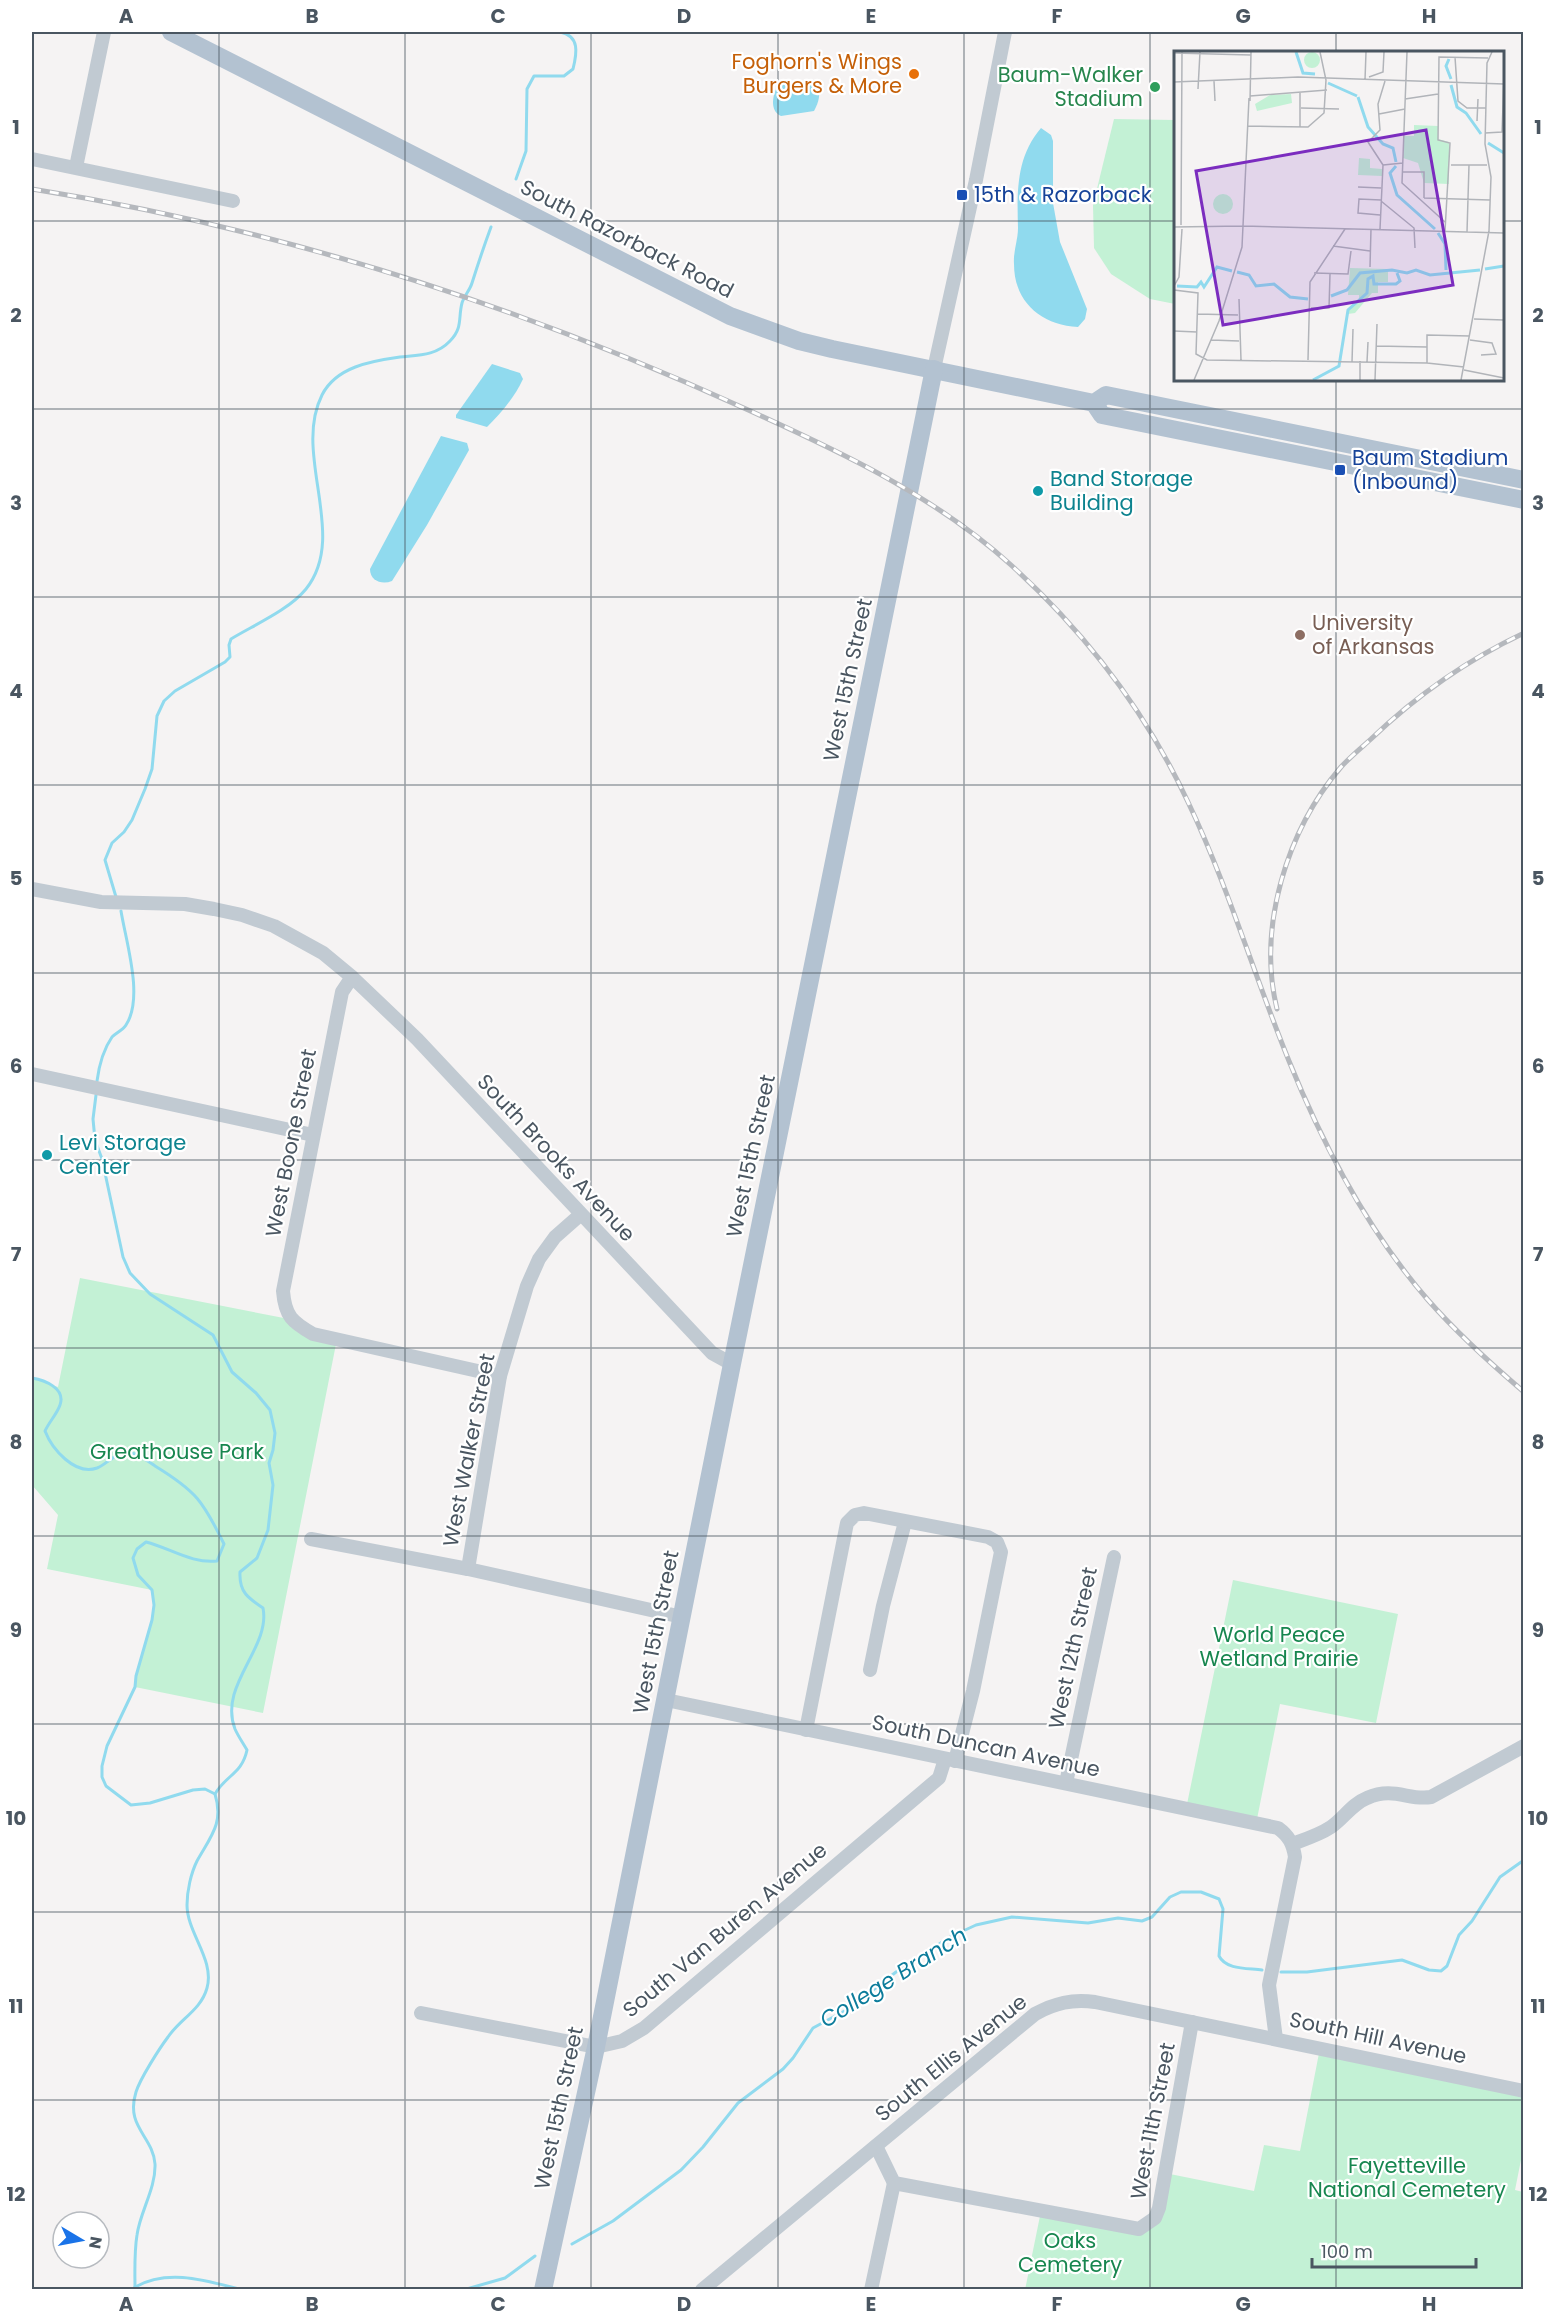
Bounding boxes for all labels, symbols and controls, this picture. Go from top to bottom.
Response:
text: A [119,2,134,30]
text: B [305,2,319,30]
text: C [490,2,506,30]
text: D [677,2,691,30]
text: E [866,2,876,30]
text: F [1052,2,1063,30]
text: G [1235,2,1251,30]
text: H [1422,2,1436,30]
place label: Foghorn's Wings Burgers & More [731,47,902,100]
inset map [1174,51,1504,381]
place label: Baum-Walker Stadium [998,60,1143,113]
marker: Foghorn's Wings Burgers & More [907,67,921,81]
marker: Baum-Walker Stadium [1148,80,1162,94]
text: 1 [12,113,20,141]
text: 1 [1534,113,1542,141]
street label: South Razorback Road [516,172,739,305]
place label: 15th & Razorback [974,180,1152,209]
marker: 15th & Razorback [955,188,969,202]
text: 2 [10,301,22,329]
text: 2 [1532,301,1544,329]
place label: Baum Stadium (Inbound) [1352,443,1508,496]
marker: Baum Stadium (Inbound) [1333,463,1347,477]
place label: Band Storage Building [1050,464,1193,517]
marker: Band Storage Building [1031,484,1045,498]
text: 3 [10,489,22,517]
text: 3 [1532,489,1544,517]
street label: West 15th Street [816,596,879,764]
place label: University of Arkansas [1312,608,1435,661]
marker: University of Arkansas [1293,628,1307,642]
text: 4 [9,677,23,705]
text: 4 [1531,677,1545,705]
text: 5 [10,864,23,892]
text: 5 [1532,864,1545,892]
street label: West Boone Street [258,1046,323,1239]
text: 6 [10,1052,22,1080]
text: 6 [1532,1052,1544,1080]
street label: South Brooks Avenue [471,1067,642,1248]
street label: West 15th Street [719,1072,782,1240]
place label: Levi Storage Center [59,1128,186,1181]
marker: Levi Storage Center [40,1148,54,1162]
text: 7 [11,1240,22,1268]
text: 7 [1533,1240,1544,1268]
street label: West Walker Street [436,1351,501,1549]
text: 8 [10,1428,22,1456]
text: 8 [1532,1428,1544,1456]
park label: Greathouse Park [90,1437,264,1466]
street label: West 15th Street [625,1548,686,1716]
street label: West 12th Street [1041,1564,1104,1731]
text: 9 [10,1616,22,1644]
text: 9 [1532,1616,1544,1644]
park label: World Peace Wetland Prairie [1199,1620,1359,1673]
street label: South Duncan Avenue [869,1707,1103,1784]
text: 10 [6,1804,26,1832]
text: 10 [1528,1804,1548,1832]
street label: South Van Buren Avenue [616,1835,833,2024]
water label: College Branch [814,1920,973,2035]
street label: South Ellis Avenue [869,1987,1033,2128]
text: 11 [8,1992,24,2020]
text: 11 [1530,1992,1546,2020]
street label: South Hill Avenue [1287,2005,1469,2070]
street label: West 15th Street [527,2024,590,2192]
street label: West 11th Street [1123,2040,1182,2202]
park label: Fayetteville National Cemetery [1308,2151,1506,2204]
text: 12 [7,2180,25,2208]
text: 12 [1529,2180,1547,2208]
north arrow [51,2210,111,2270]
park label: Oaks Cemetery [1018,2226,1122,2279]
scale bar [1312,2231,1476,2269]
text: N [83,2235,108,2250]
text: 100 m [1321,2239,1373,2264]
text: A [119,2290,134,2318]
text: B [305,2290,319,2318]
text: C [490,2290,506,2318]
text: D [677,2290,691,2318]
text: E [866,2290,876,2318]
text: F [1052,2290,1063,2318]
text: G [1235,2290,1251,2318]
text: H [1422,2290,1436,2318]

